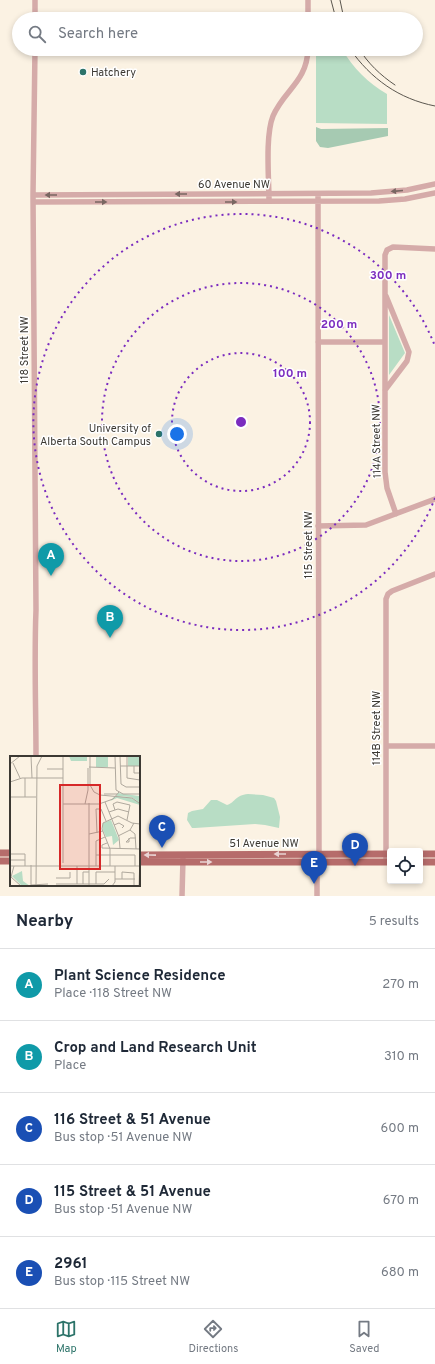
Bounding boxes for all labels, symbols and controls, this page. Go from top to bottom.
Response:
search box [12,12,423,56]
icon: search [26,23,48,45]
text: Search here [58,25,138,44]
place label: Hatchery [91,66,136,80]
marker: Hatchery [78,67,88,77]
street label: 60 Avenue NW [198,178,270,192]
one-way arrow [391,188,403,195]
one-way arrow [174,191,187,197]
one-way arrow [44,192,57,198]
one-way arrow [95,199,108,205]
one-way arrow [225,199,238,205]
text: 300 m [370,268,406,284]
street label: 118 Street NW [18,316,32,384]
text: 200 m [321,317,357,333]
text: 100 m [273,366,307,382]
street label: 114A Street NW [369,404,385,478]
centre of rings [234,415,248,429]
place label: University of Alberta South Campus [40,422,151,449]
your location [167,424,187,444]
marker: University of Alberta South Campus [154,429,164,439]
street label: 115 Street NW [302,511,316,579]
pin: A [38,543,64,576]
pin: B [97,605,123,638]
street label: 114B Street NW [370,691,384,765]
inset map [10,756,140,886]
pin: C [149,815,175,848]
pin: D [342,833,368,866]
street label: 51 Avenue NW [229,837,299,851]
map controls [387,848,423,884]
button: locate [387,848,423,884]
one-way arrow [273,851,286,857]
pin: E [301,851,327,884]
one-way arrow [143,852,156,858]
one-way arrow [200,859,213,865]
text: Nearby [16,911,73,933]
text: 5 results [369,914,419,930]
text: Plant Science Residence [54,967,226,986]
text: A [24,977,34,993]
text: 270 m [382,977,419,993]
text: Place · 118 Street NW [54,986,172,1002]
text: Crop and Land Research Unit [54,1039,257,1058]
text: B [25,1049,33,1065]
text: 310 m [384,1049,419,1065]
text: Place [54,1058,86,1074]
text: 116 Street & 51 Avenue [54,1111,211,1130]
text: C [25,1121,33,1137]
text: 600 m [381,1121,419,1137]
text: Bus stop · 51 Avenue NW [54,1130,192,1146]
text: 115 Street & 51 Avenue [54,1183,211,1202]
text: D [24,1193,34,1209]
text: 670 m [383,1193,419,1209]
text: Bus stop · 51 Avenue NW [54,1202,192,1218]
text: 2961 [54,1255,88,1274]
text: E [25,1265,33,1281]
text: 680 m [381,1265,419,1281]
text: Bus stop · 115 Street NW [54,1274,190,1290]
tab: Map [55,1318,77,1356]
tab: Directions [188,1318,238,1356]
tab: Saved [349,1318,380,1356]

